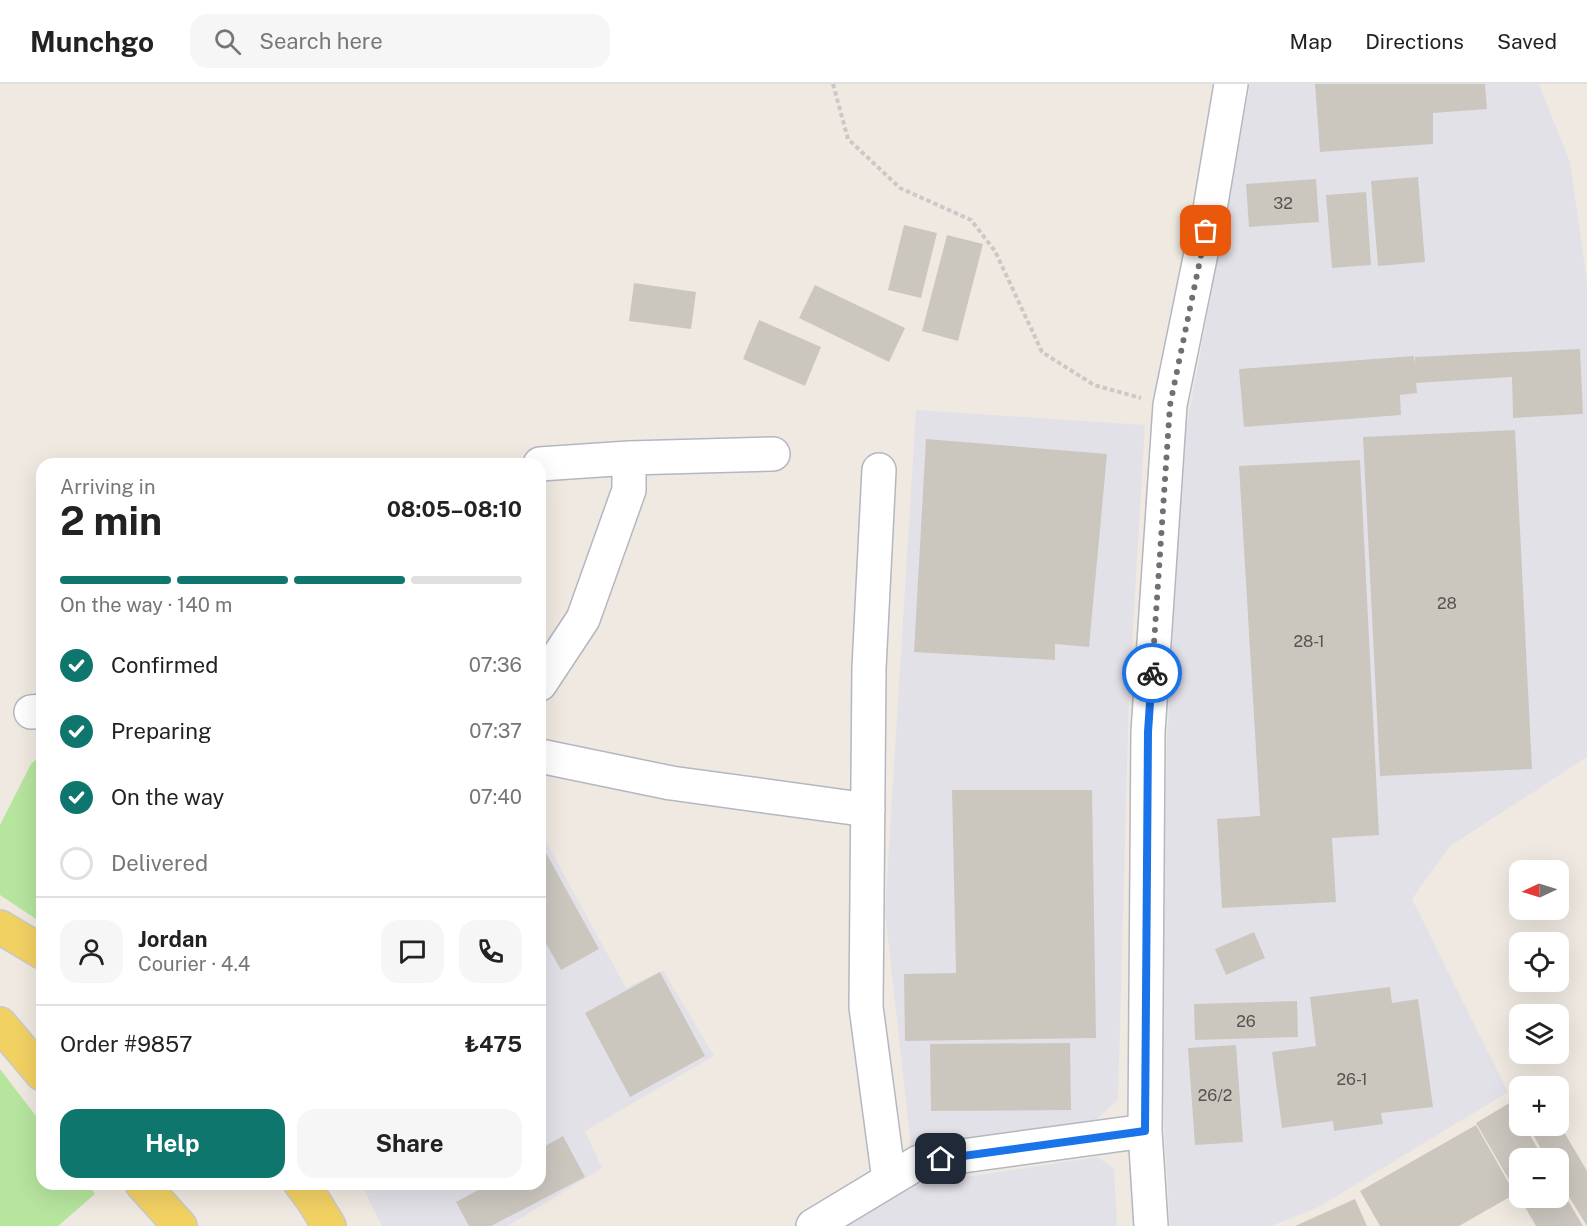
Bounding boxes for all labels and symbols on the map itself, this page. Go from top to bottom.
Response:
house number: 32 [1273,194,1293,213]
pin [1180,205,1231,256]
house number: 28 [1437,594,1457,613]
house number: 28-1 [1293,632,1325,651]
courier [1122,643,1182,703]
north arrow [1509,860,1569,920]
house number: 26 [1236,1012,1256,1031]
house number: 26-1 [1337,1070,1367,1089]
house number: 26/2 [1198,1086,1232,1105]
pin [915,1133,966,1184]

